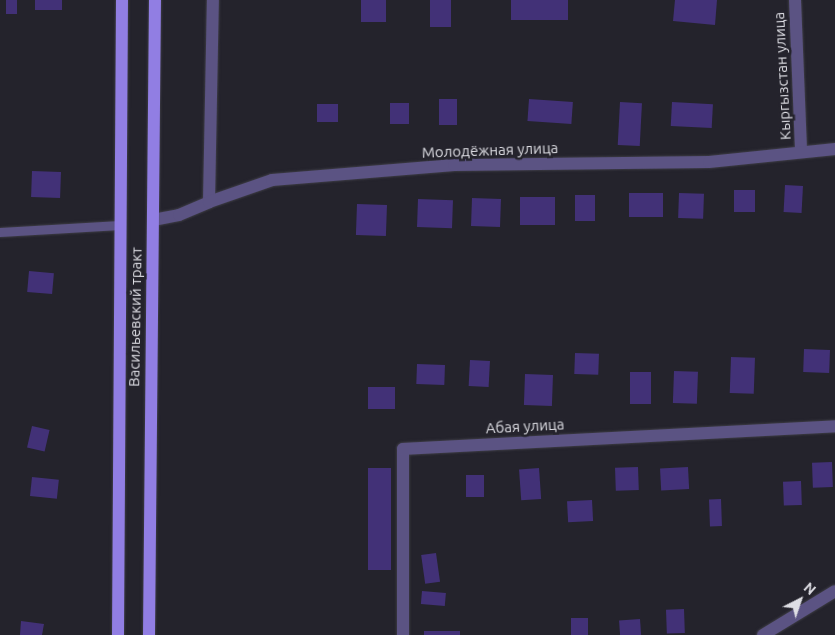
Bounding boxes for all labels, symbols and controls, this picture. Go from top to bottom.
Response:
street label: Кыргызстан улица [770,11,794,141]
street label: Молодёжная улица [421,139,559,161]
street label: Васильевский тракт [125,247,145,387]
street label: Абая улица [485,415,565,437]
north arrow [775,575,825,625]
text: N [801,579,819,598]

